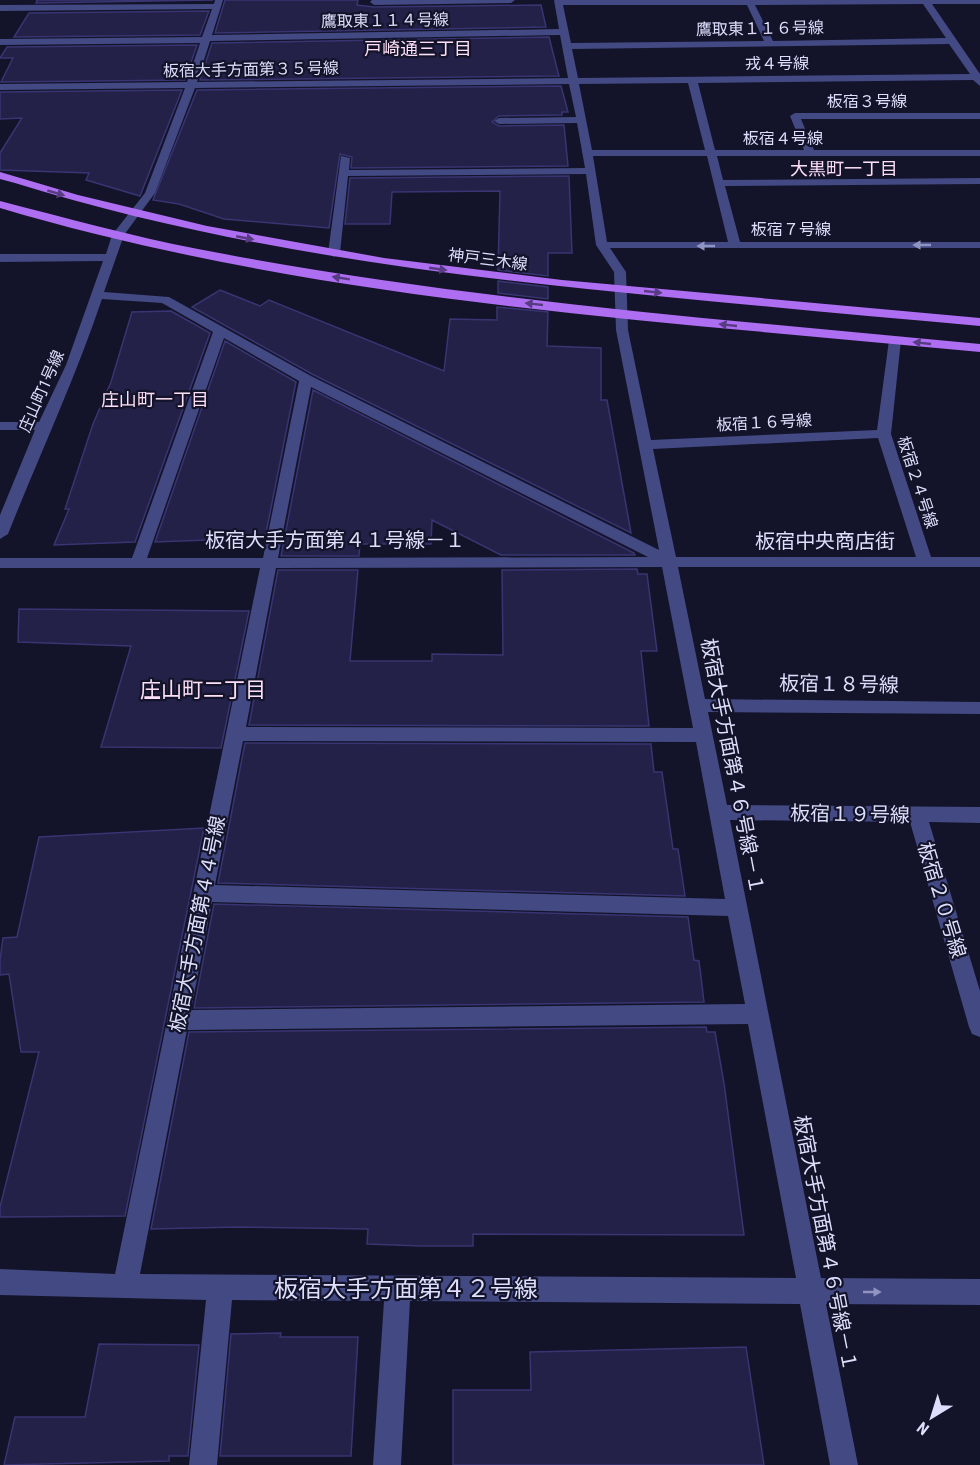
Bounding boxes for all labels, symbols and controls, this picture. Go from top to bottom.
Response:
street label: 鷹取東１１４号線 [321,10,449,31]
street label: 鷹取東１１６号線 [696,18,824,39]
district label: 戸崎通三丁目 [364,38,472,59]
street label: 戎４号線 [745,54,809,73]
street label: 板宿大手方面第３５号線 [163,58,339,81]
street label: 板宿３号線 [827,92,907,111]
street label: 板宿４号線 [743,129,823,148]
district label: 大黒町一丁目 [790,158,898,179]
one-way arrow [47,189,65,198]
street label: 板宿７号線 [751,220,831,239]
one-way arrow [236,234,255,243]
one-way arrow [912,240,931,250]
one-way arrow [696,241,715,251]
street label: 神戸三木線 [447,245,529,274]
one-way arrow [429,265,448,274]
one-way arrow [331,273,350,282]
one-way arrow [643,287,662,297]
one-way arrow [524,299,543,309]
one-way arrow [718,320,737,330]
one-way arrow [912,338,931,347]
street label: 庄山町1号線 [15,347,68,435]
district label: 庄山町一丁目 [101,389,209,410]
street label: 板宿１６号線 [716,410,812,434]
street label: 板宿２４号線 [894,434,941,531]
street label: 板宿大手方面第４１号線－１ [205,528,465,552]
street label: 板宿中央商店街 [755,529,895,553]
street label: 板宿大手方面第４６号線－１ [696,636,770,896]
street label: 板宿１８号線 [779,671,899,697]
district label: 庄山町二丁目 [140,678,266,702]
street label: 板宿１９号線 [790,801,910,827]
street label: 板宿大手方面第４４号線 [164,814,230,1034]
street label: 板宿２０号線 [913,839,971,961]
street label: 板宿大手方面第４６号線－１ [789,1113,863,1373]
street label: 板宿大手方面第４２号線 [274,1275,538,1303]
one-way arrow [862,1287,881,1297]
north arrow [902,1387,962,1447]
text: N [913,1418,933,1439]

